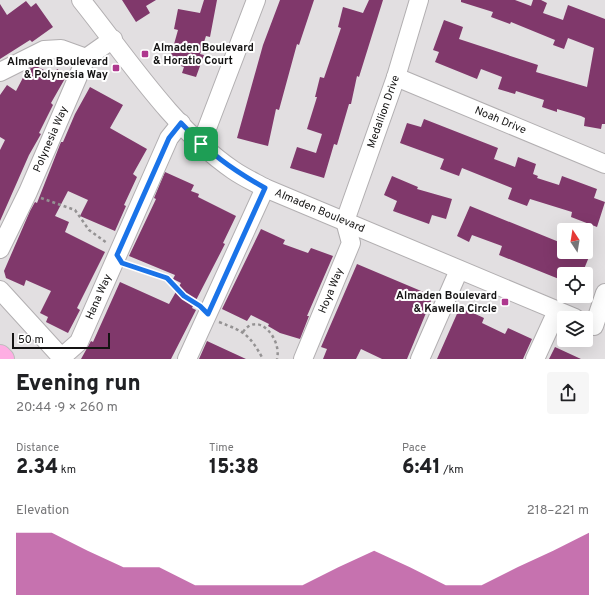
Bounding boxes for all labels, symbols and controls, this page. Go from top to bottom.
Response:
place label: Almaden Boulevard & Horatio Court [153,41,254,68]
marker: Almaden Boulevard & Horatio Court [140,49,150,59]
place label: Almaden Boulevard & Polynesia Way [7,55,108,82]
marker: Almaden Boulevard & Polynesia Way [111,63,121,73]
street label: Medallion Drive [364,73,403,150]
street label: Noah Drive [472,103,528,137]
street label: Polynesia Way [30,104,71,175]
pin [184,127,218,161]
icon: arrive [190,133,212,155]
street label: Almaden Boulevard [272,186,367,236]
north arrow [557,223,593,259]
map controls [557,223,593,347]
street label: Hoya Way [316,266,347,316]
button: locate [557,267,593,303]
street label: Hana Way [83,272,115,322]
place label: Almaden Boulevard & Kawella Circle [396,289,497,316]
marker: Almaden Boulevard & Kawella Circle [500,297,510,307]
button: layers [557,311,593,347]
scale bar [12,331,110,350]
text: 50 m [18,333,44,347]
text: Evening run [16,371,141,398]
button: share [547,372,589,414]
text: 20:44 · 9 × 260 m [16,400,118,416]
text: Distance [16,441,59,455]
text: Time [209,441,234,455]
text: Pace [402,441,426,455]
text: 2.34 [16,455,58,481]
text: 15:38 [209,455,259,481]
text: 6:41 [402,455,441,481]
text: km [58,463,76,477]
text: /km [441,463,464,477]
text: Elevation [16,503,69,519]
text: 218–221 m [527,503,589,519]

